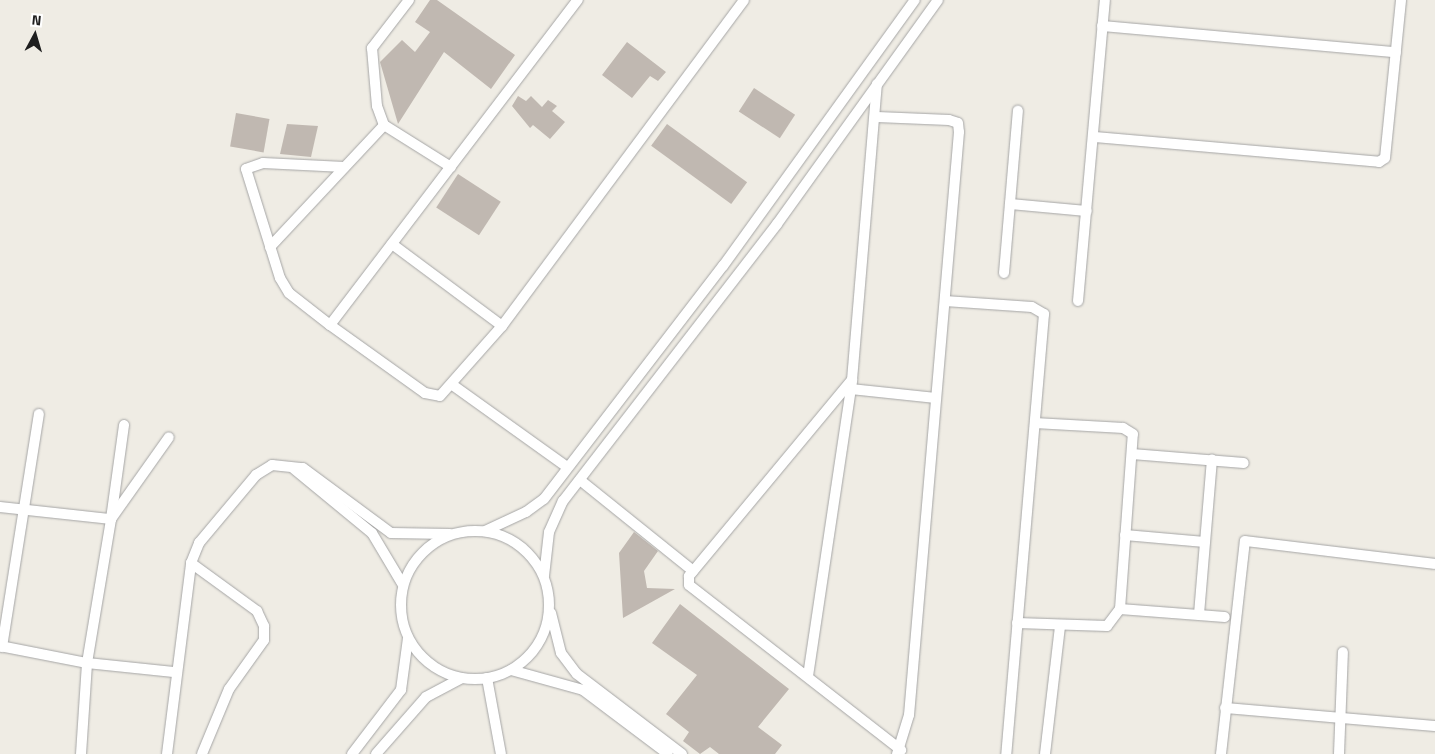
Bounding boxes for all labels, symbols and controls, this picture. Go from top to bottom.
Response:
text: N [31,9,43,31]
north arrow [10,10,60,60]

